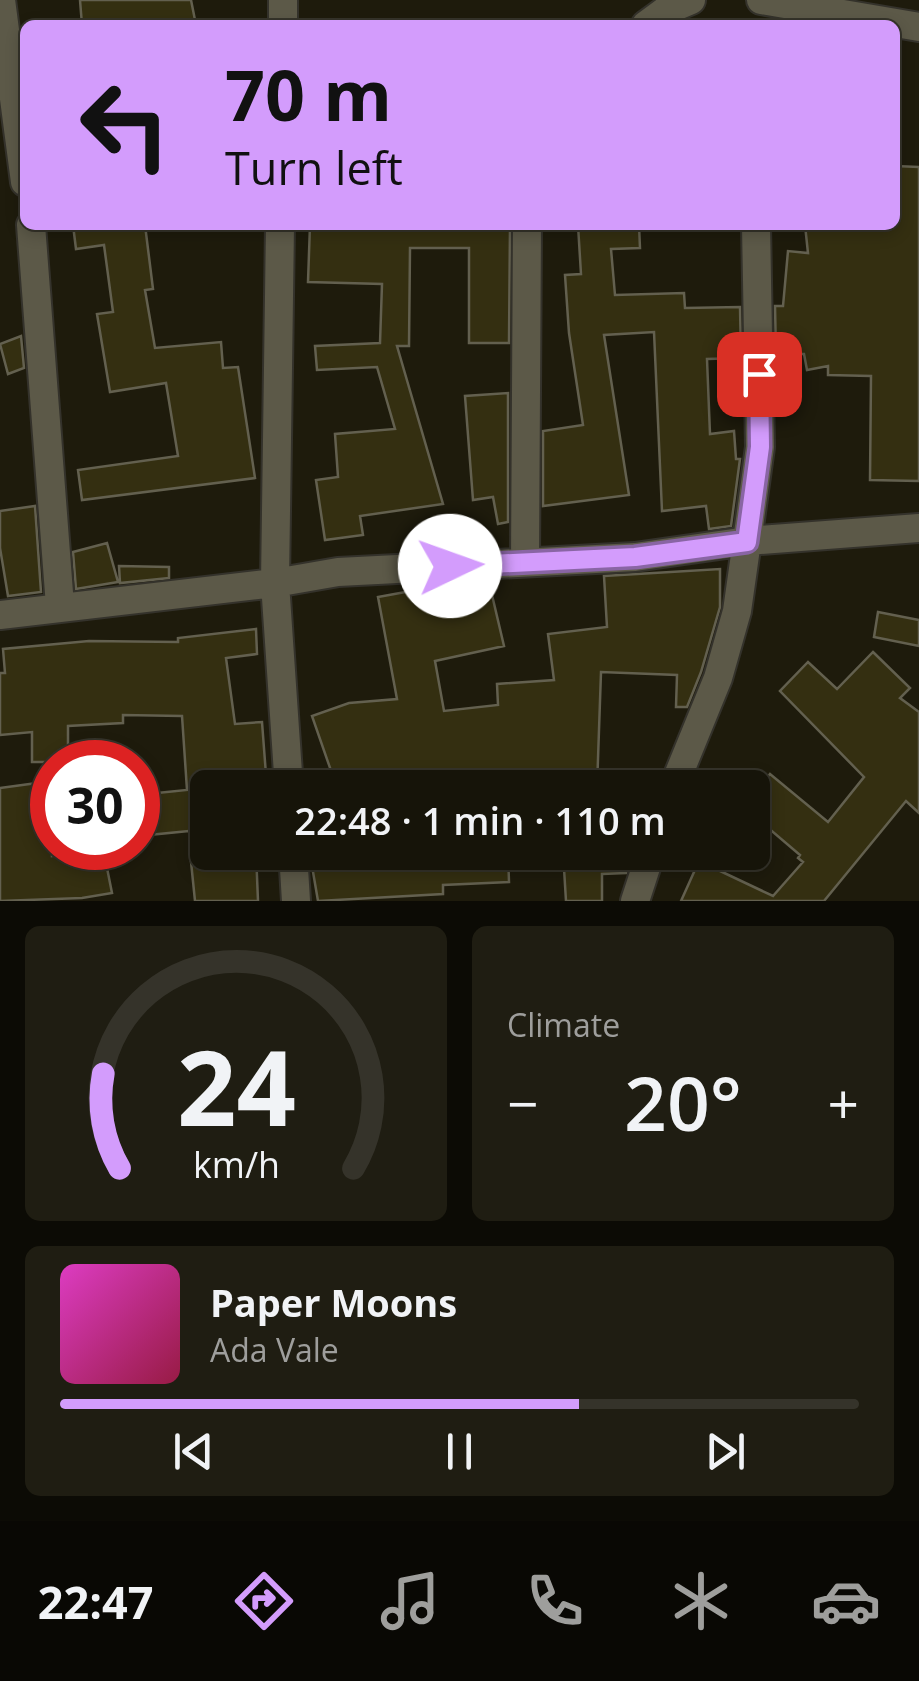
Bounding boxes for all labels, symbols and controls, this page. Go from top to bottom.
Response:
text: 70 m [225,46,392,142]
icon: left [60,60,190,190]
text: Turn left [225,137,403,198]
pin [717,332,802,417]
icon: arrive [732,347,787,402]
position arrow [398,514,502,618]
speed limit sign: 30 [30,740,160,870]
text: 22:48 · 1 min · 110 m [294,794,666,846]
text: Climate [507,1003,620,1046]
text: 24 [177,1015,295,1156]
text: 20° [624,1051,742,1153]
text: − [507,1065,538,1140]
text: + [828,1065,859,1140]
text: km/h [193,1140,279,1188]
text: Paper Moons [210,1276,457,1328]
text: Ada Vale [210,1328,339,1371]
icon: previous [166,1424,221,1479]
icon: pause [432,1424,487,1479]
icon: next [698,1424,753,1479]
icon: directions [229,1566,299,1636]
icon: music [375,1566,445,1636]
icon: phone [520,1566,590,1636]
icon: climate [666,1566,736,1636]
icon: car [811,1566,881,1636]
text: 22:47 [38,1571,154,1632]

